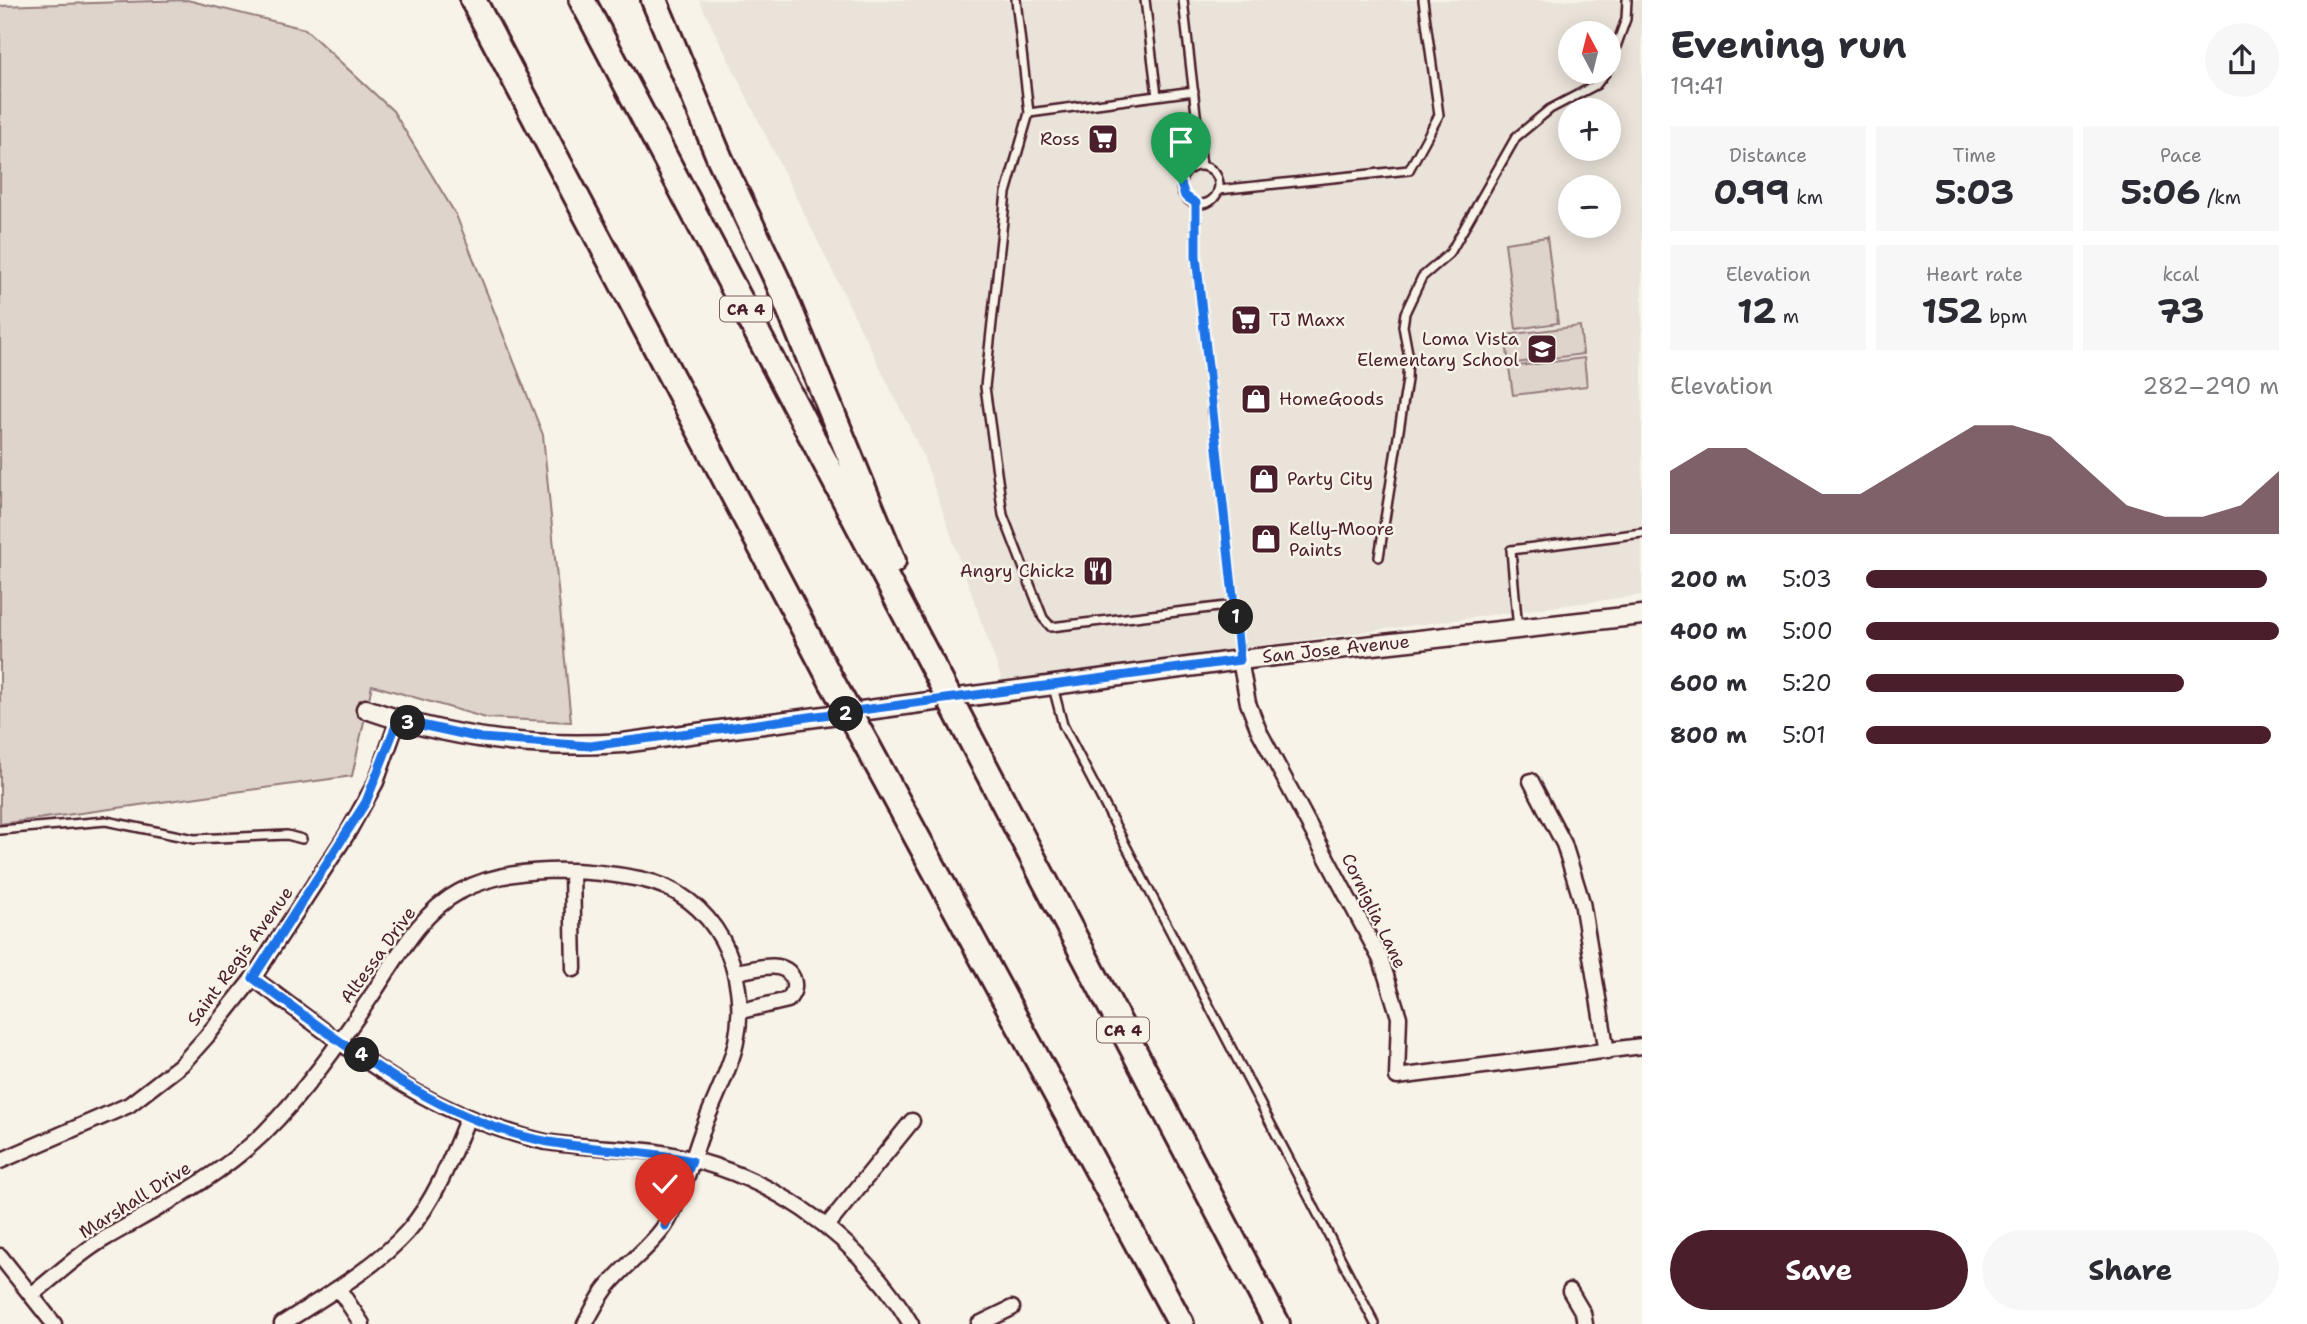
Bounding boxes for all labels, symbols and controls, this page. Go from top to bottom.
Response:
text: Evening run [1670,19,1907,70]
north arrow [1558,21,1620,84]
map controls [1558,21,1621,238]
button: share [2205,23,2279,97]
text: 19:41 [1670,71,1724,101]
button: + [1558,98,1621,161]
pin [1151,112,1211,184]
supermarket icon: Ross [1086,122,1120,156]
icon: arrive [1162,123,1200,161]
place label: Ross [1040,127,1080,151]
text: Distance [1729,143,1807,168]
text: Time [1953,143,1996,168]
text: Pace [2160,143,2202,168]
text: 0.99 [1713,168,1790,215]
text: 5:03 [1935,168,2014,215]
text: 5:06 [2120,168,2201,215]
button: − [1558,175,1621,238]
text: km [1790,185,1823,210]
text: /km [2201,185,2241,210]
text: Elevation [1726,262,1811,287]
text: Heart rate [1926,262,2023,287]
text: kcal [2162,262,2199,287]
text: 12 [1737,287,1776,334]
text: 152 [1922,287,1983,334]
text: 73 [2157,287,2205,334]
road number: CA 4 [720,296,772,322]
supermarket icon: TJ Maxx [1229,303,1263,337]
text: m [1776,304,1799,329]
text: bpm [1983,304,2027,329]
place label: TJ Maxx [1269,308,1345,332]
place label: Loma Vista Elementary School [1357,327,1520,372]
school or university icon: Loma Vista Elementary School [1525,332,1559,366]
text: Elevation [1670,371,1773,401]
text: 282–290 m [2142,371,2279,401]
shop icon: HomeGoods [1239,382,1273,416]
place label: HomeGoods [1279,387,1384,411]
shop icon: Party City [1247,462,1281,496]
place label: Party City [1287,467,1373,491]
place label: Kelly-Moore Paints [1289,517,1394,562]
shop icon: Kelly-Moore Paints [1249,522,1283,556]
restaurant icon: Angry Chickz [1081,554,1115,588]
place label: Angry Chickz [960,559,1075,583]
text: 200 m [1670,564,1747,594]
text: 5:03 [1782,564,1832,594]
pin: 1 [1218,600,1254,634]
text: 1 [1231,604,1240,629]
text: 400 m [1670,616,1747,646]
text: 5:00 [1782,616,1833,646]
street label: San Jose Avenue [1261,629,1411,669]
text: 600 m [1670,668,1747,698]
text: 5:20 [1782,668,1832,698]
pin: 2 [828,696,864,732]
text: 2 [839,701,852,726]
pin: 3 [390,706,426,740]
text: 3 [401,710,414,735]
text: 800 m [1670,720,1747,750]
text: 5:01 [1782,720,1826,750]
street label: Corniglia Lane [1336,849,1412,973]
street label: Saint Regis Avenue [181,882,299,1030]
street label: Altessa Drive [335,902,421,1008]
road number: CA 4 [1097,1018,1149,1042]
pin: 4 [344,1038,380,1072]
text: 4 [355,1042,368,1067]
pin [635,1154,695,1226]
street label: Marshall Drive [74,1156,196,1244]
icon: check [646,1165,684,1203]
button: Save [1670,1230,1968,1310]
button: Share [1982,1230,2279,1310]

